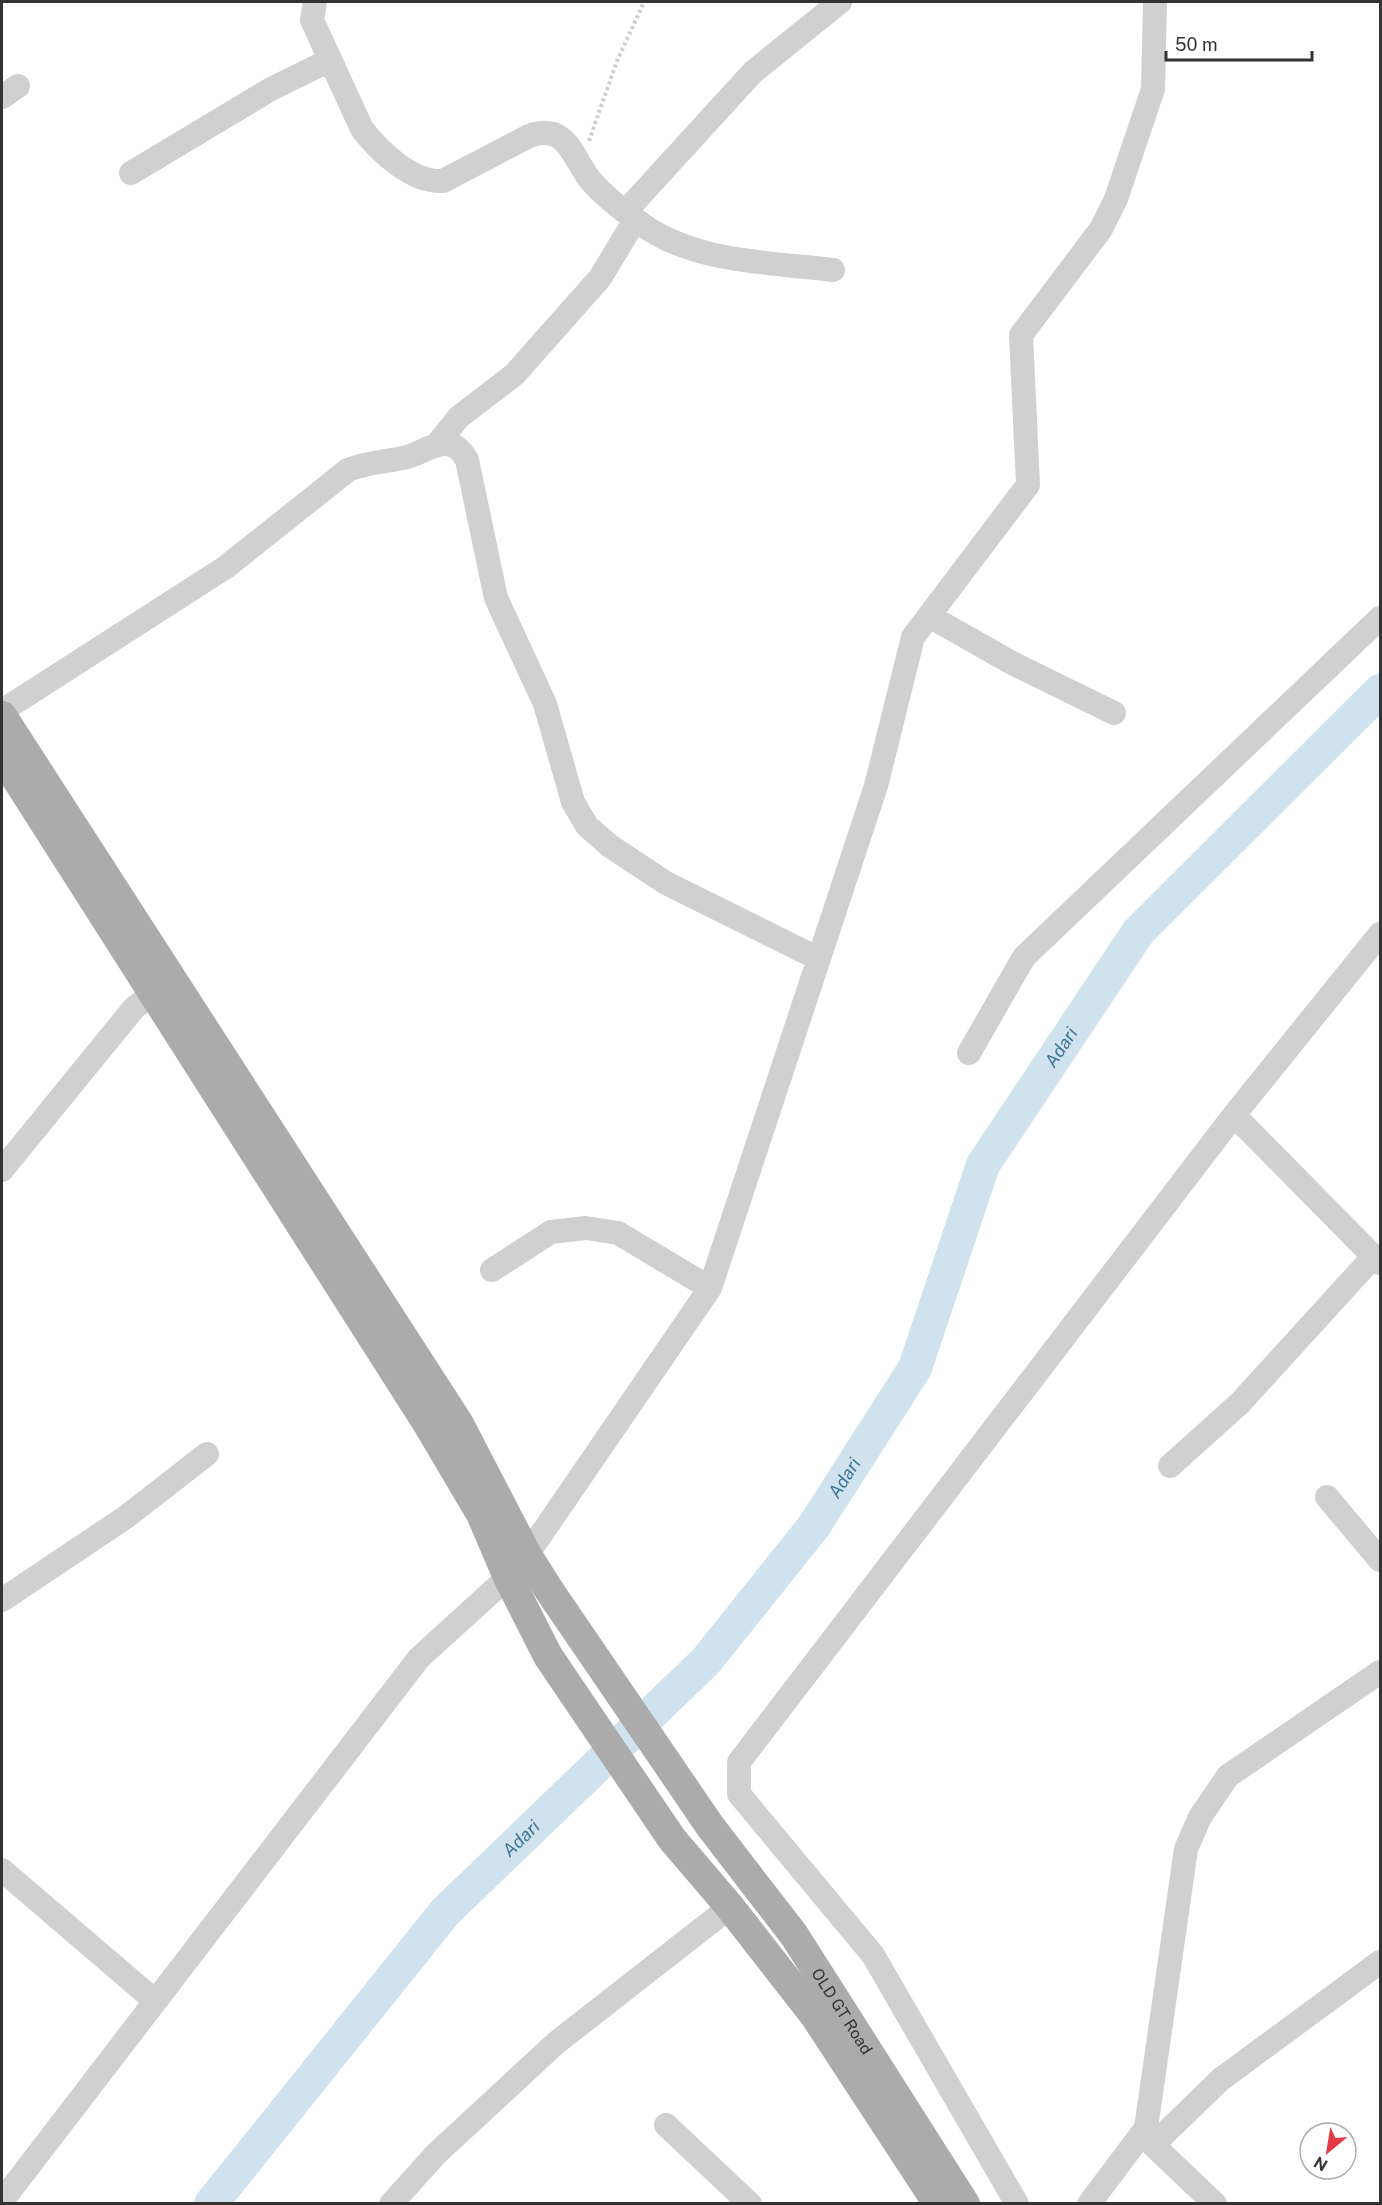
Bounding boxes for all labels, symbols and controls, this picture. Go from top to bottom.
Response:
scale bar [1166,24,1312,62]
text: 50 m [1175,34,1218,55]
water label: Adari [1040,1023,1082,1071]
water label: Adari [824,1454,865,1502]
water label: Adari [498,1815,544,1861]
street label: OLD GT Road [807,1965,876,2058]
north arrow [1298,2121,1358,2181]
text: N [1311,2152,1331,2175]

